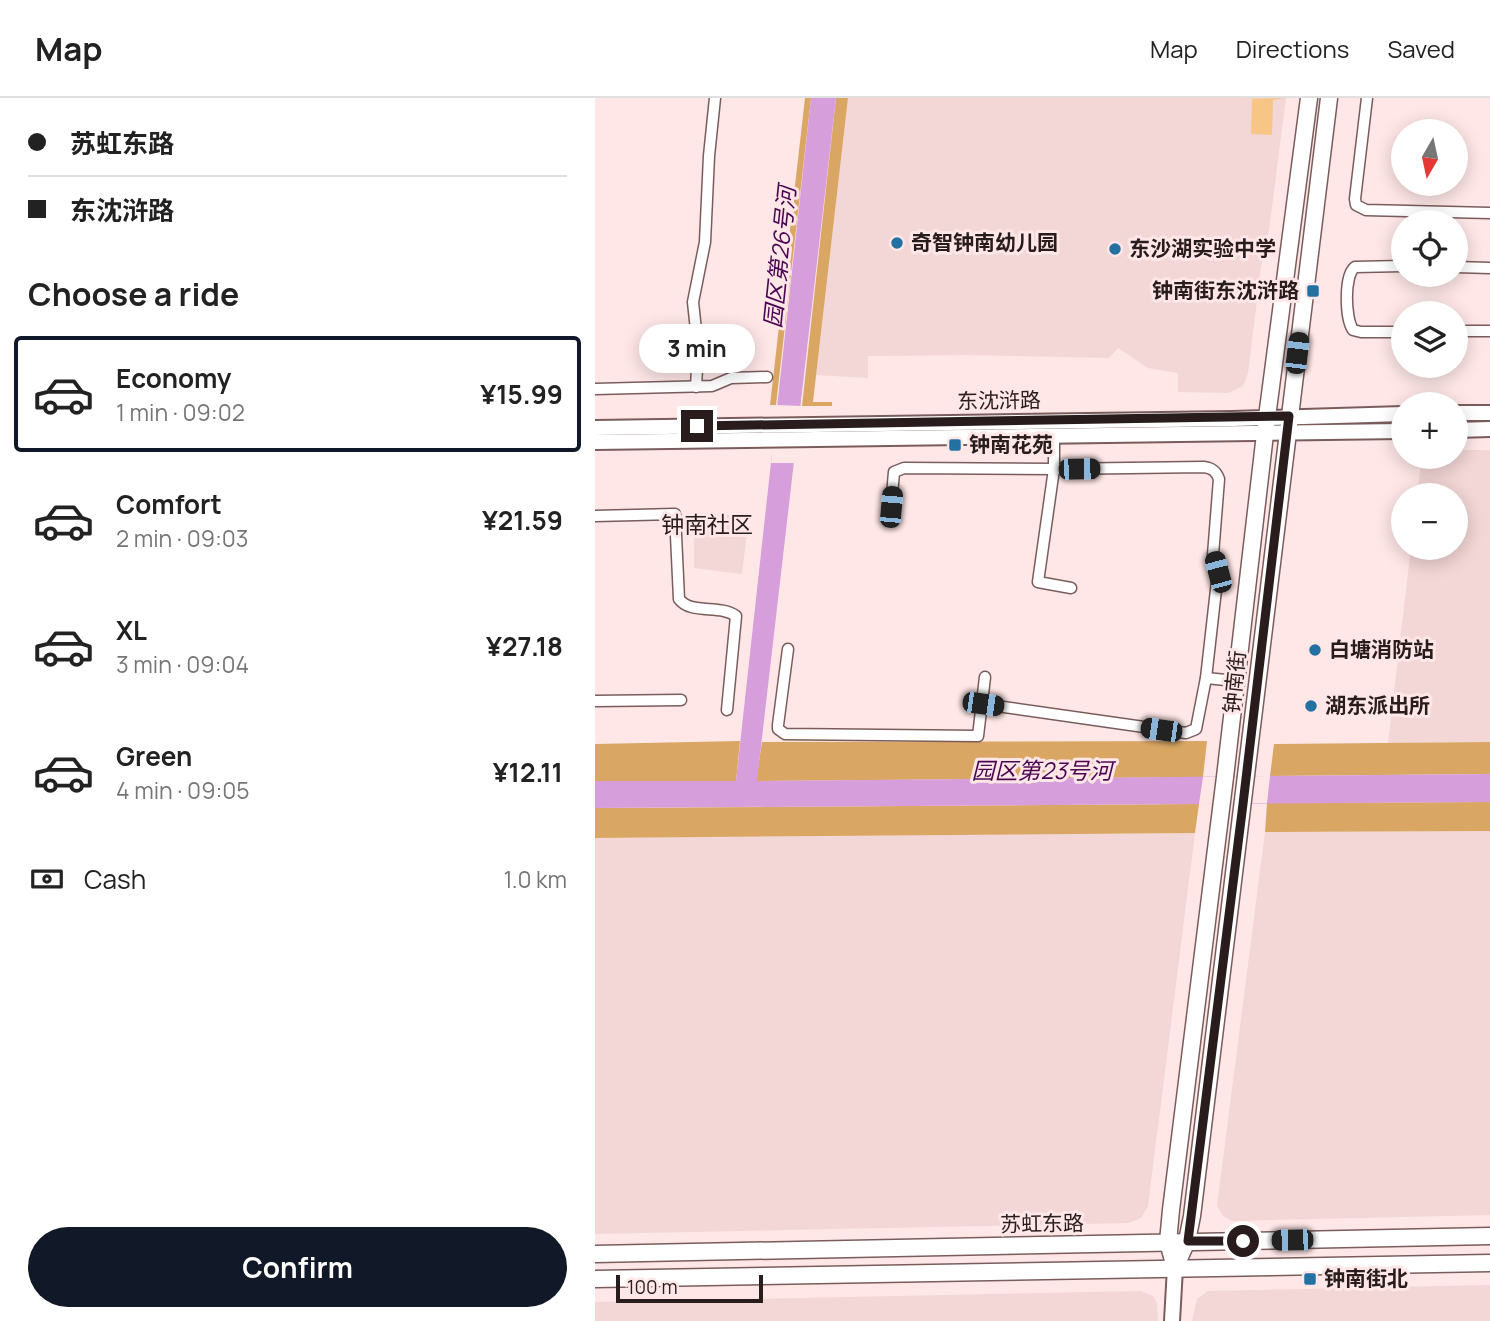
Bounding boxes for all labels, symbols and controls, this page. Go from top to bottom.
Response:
text: Map [35,26,103,71]
text: Map [1150,32,1198,65]
text: Directions [1236,32,1349,65]
text: Saved [1387,32,1455,65]
north arrow [1391,119,1468,196]
map controls [1391,119,1468,560]
text: 苏虹东路 [70,125,174,161]
water label: 园区第26号河 [756,180,803,329]
text: 东沈浒路 [70,192,174,228]
button: locate [1391,210,1468,287]
place label: 奇智钟南幼儿园 [911,228,1058,256]
place label: 东沙湖实验中学 [1129,234,1276,262]
marker: 奇智钟南幼儿园 [889,235,905,251]
marker: 东沙湖实验中学 [1107,241,1123,257]
text: Choose a ride [28,272,239,316]
place label: 钟南街东沈浒路 [1152,276,1299,304]
marker: 钟南街东沈浒路 [1305,283,1321,299]
button: layers [1391,301,1468,378]
callout: 3 min [639,324,755,374]
car [1285,331,1310,375]
text: 3 min [667,332,727,364]
text: Economy [116,360,231,396]
icon: car [32,363,95,426]
text: ¥15.99 [480,376,563,412]
street label: 东沈浒路 [957,385,1041,415]
button: + [1391,392,1468,469]
text: 1 min · 09:02 [116,396,245,428]
route end [681,410,713,442]
place label: 钟南花苑 [969,430,1053,458]
marker: 钟南花苑 [947,437,963,453]
car [1058,458,1101,480]
button: − [1391,483,1468,560]
car [879,485,904,529]
text: Comfort [116,486,222,522]
icon: car [32,489,95,552]
text: ¥21.59 [482,502,563,538]
district label: 钟南社区 [661,508,753,540]
text: 2 min · 09:03 [116,522,249,554]
car [1203,549,1234,595]
text: XL [116,612,147,648]
icon: car [32,615,95,678]
text: ¥27.18 [486,628,563,664]
place label: 白塘消防站 [1329,635,1434,663]
marker: 白塘消防站 [1307,642,1323,658]
text: 3 min · 09:04 [116,648,249,680]
street label: 钟南街 [1217,649,1251,715]
car [961,691,1006,717]
place label: 湖东派出所 [1325,691,1430,719]
marker: 湖东派出所 [1303,698,1319,714]
car [1139,717,1184,743]
text: Green [116,738,192,774]
icon: car [32,741,95,804]
text: ¥12.11 [493,754,563,790]
water label: 园区第23号河 [972,754,1116,786]
text: 4 min · 09:05 [116,774,250,806]
icon: cash [28,860,66,898]
text: Cash [84,861,146,897]
text: 1.0 km [504,863,567,895]
street label: 苏虹东路 [1000,1208,1084,1238]
route start [1227,1225,1259,1257]
button: Confirm [28,1227,567,1307]
car [1271,1229,1314,1251]
place label: 钟南街北 [1324,1264,1408,1292]
marker: 钟南街北 [1302,1271,1318,1287]
scale bar [616,1272,763,1304]
text: 100 m [627,1274,678,1300]

